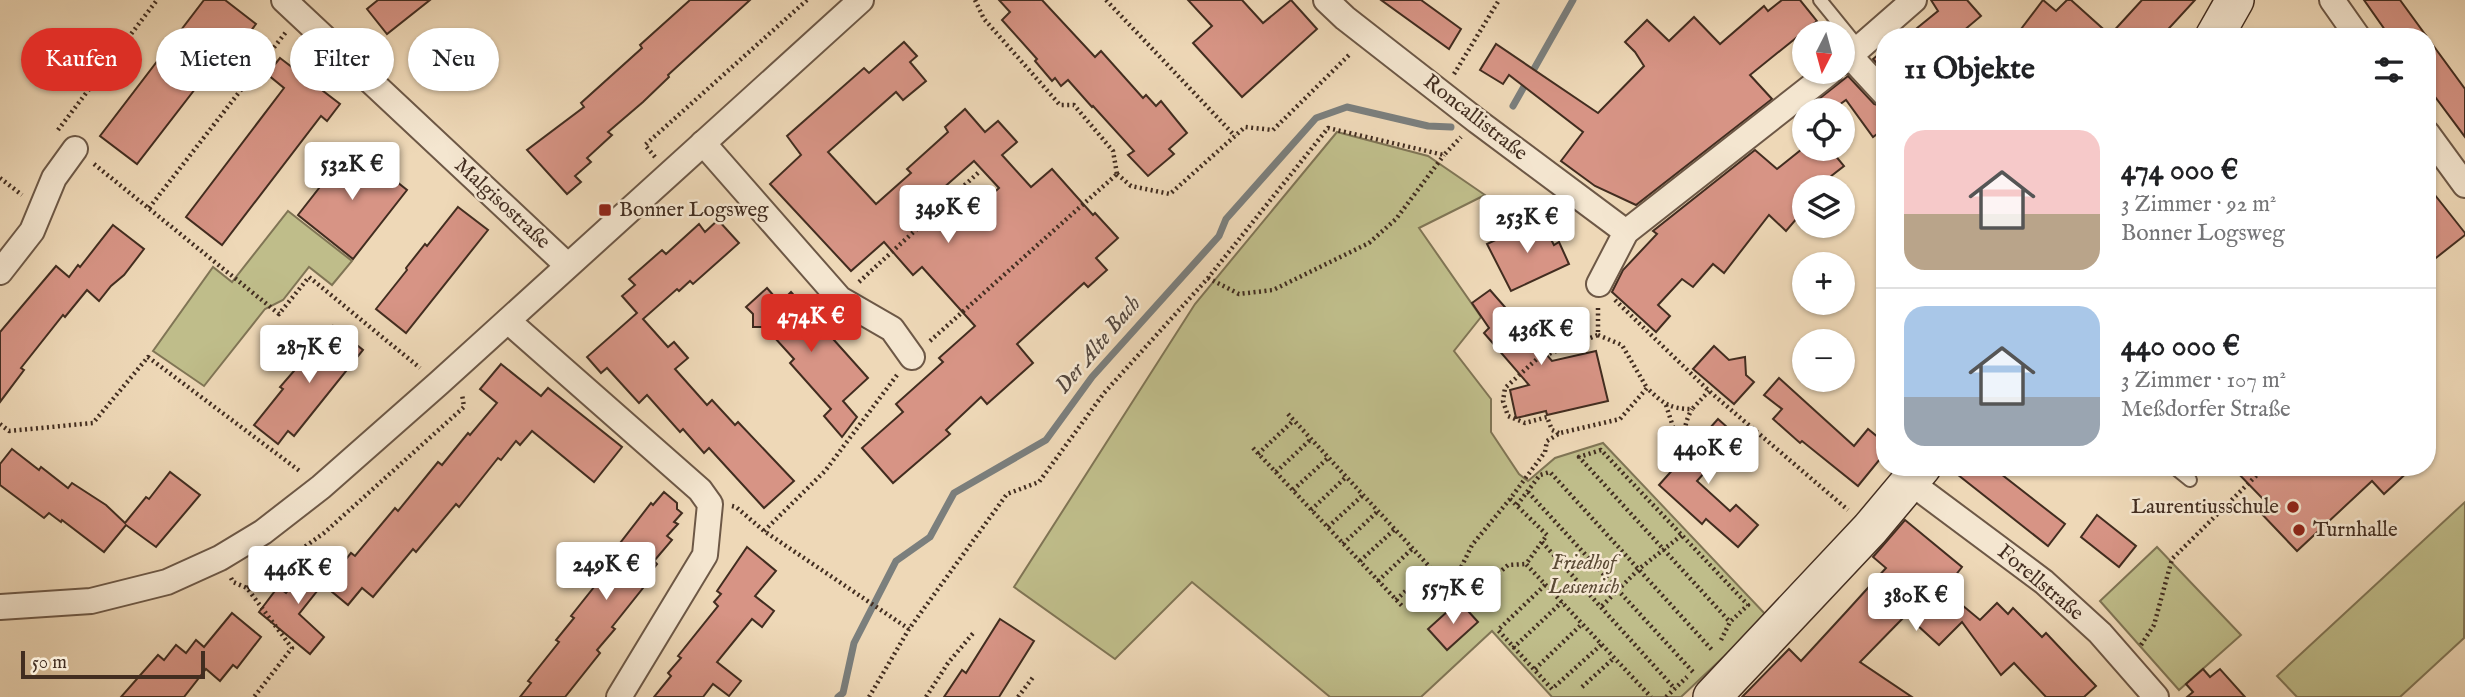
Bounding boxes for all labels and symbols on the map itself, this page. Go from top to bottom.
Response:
north arrow [1792,21,1855,84]
street label: Roncallistraße [1417,69,1533,167]
pin: 532K € [295,142,409,202]
street label: Malgisostraße [448,152,556,256]
pin: 349K € [891,186,1005,245]
pin: 253K € [1470,196,1584,255]
place label: Bonner Logsweg [619,197,769,224]
marker: Bonner Logsweg [597,202,613,218]
water label: Der Alte Bach [1049,290,1148,400]
pin: 474K € [754,294,868,354]
pin: 436K € [1484,308,1598,367]
pin: 287K € [252,326,366,385]
pin: 440K € [1651,426,1765,486]
place label: Laurentiusschule [2131,494,2279,521]
marker: Laurentiusschule [2285,499,2301,515]
place label: Turnhalle [2313,517,2398,544]
marker: Turnhalle [2291,522,2307,538]
street label: Forellstraße [1991,539,2089,627]
pin: 249K € [549,542,663,602]
pin: 446K € [241,546,355,606]
park label: Friedhof Lessenich [1548,550,1621,601]
pin: 557K € [1396,566,1510,626]
pin: 380K € [1859,574,1973,633]
scale bar [21,648,205,680]

